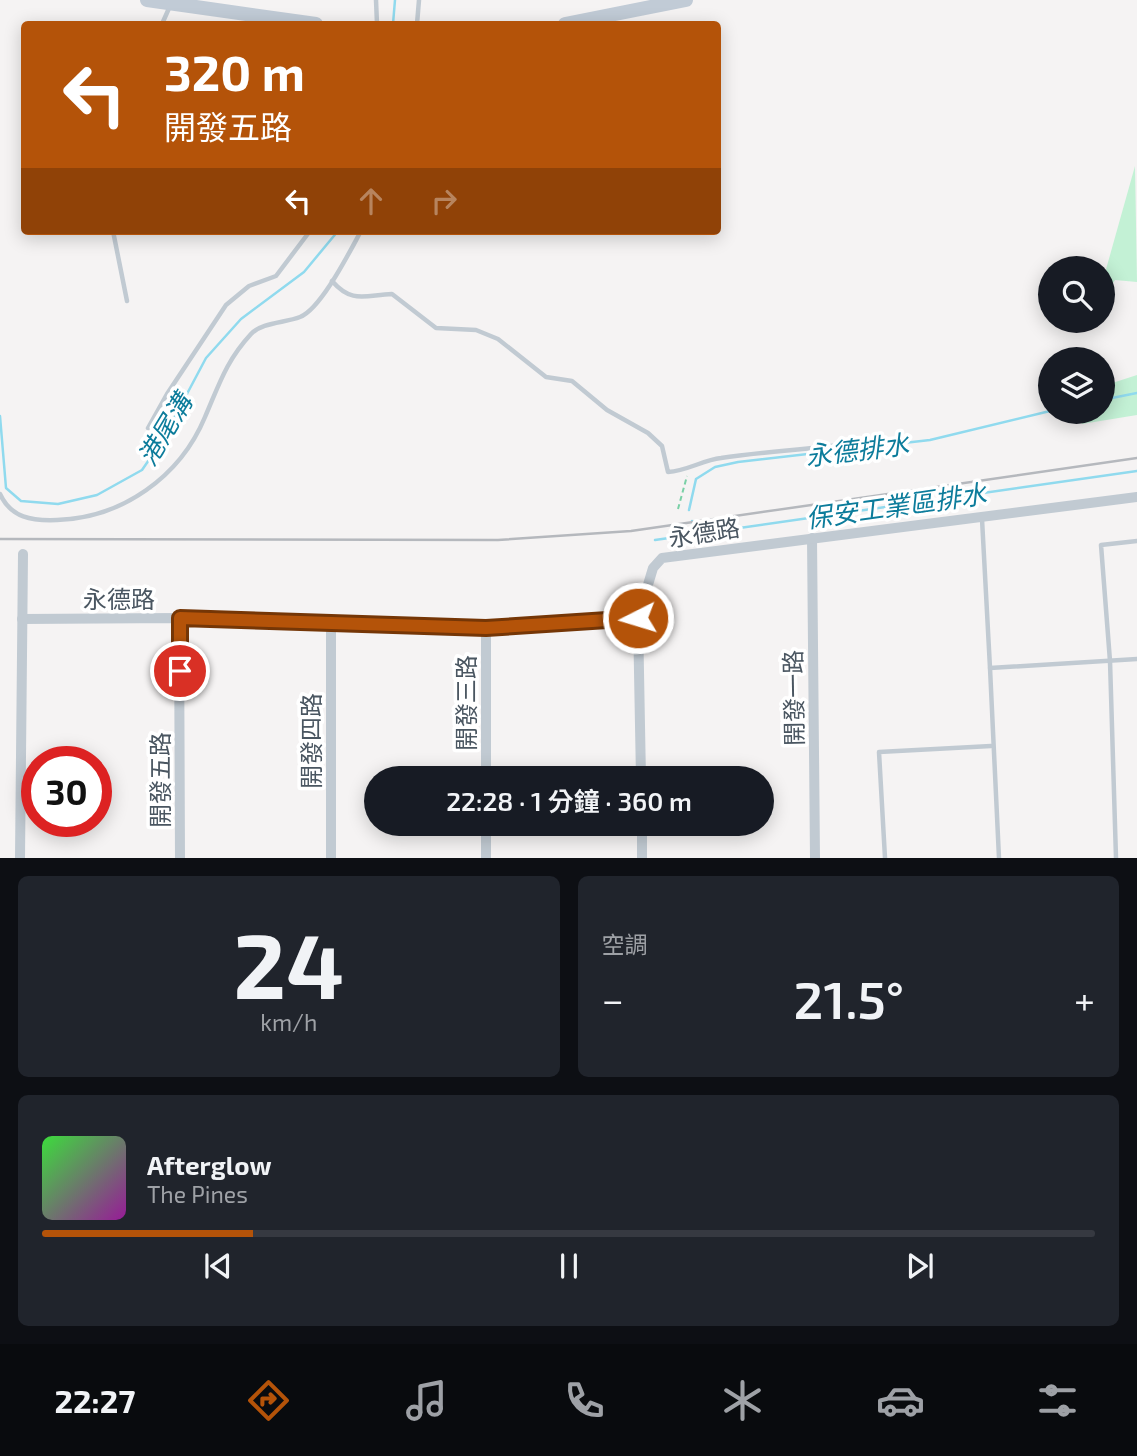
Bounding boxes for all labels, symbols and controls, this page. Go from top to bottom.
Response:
text: 320 m [164,42,305,101]
icon: left [49,49,140,140]
text: 開發五路 [164,107,292,145]
icon: left [279,182,317,220]
icon: ahead [352,182,390,220]
icon: right [425,182,463,220]
map controls [1038,256,1115,424]
button: search [1038,256,1115,333]
button: layers [1038,347,1115,424]
water label: 港尾溝 [131,384,199,470]
water label: 永德排水 [803,427,911,471]
water label: 保安工業區排水 [804,477,989,533]
street label: 永德路 [666,512,742,552]
position arrow [601,581,675,655]
street label: 永德路 [83,584,155,613]
pin [150,641,210,701]
street label: 開發一路 [778,650,808,746]
icon: arrive [161,652,199,690]
street label: 開發三路 [451,655,480,751]
street label: 開發四路 [296,693,325,789]
street label: 開發五路 [145,732,174,828]
speed limit sign: 30 [21,746,112,837]
text: 22:28 · 1 分鐘 · 360 m [446,785,692,816]
text: 24 [233,908,344,1017]
text: 空調 [602,930,648,958]
text: 21.5° [794,967,904,1029]
text: − [602,976,624,1022]
text: + [1074,976,1095,1022]
text: km/h [260,1008,317,1036]
text: Afterglow [147,1149,272,1180]
text: The Pines [147,1180,248,1208]
icon: previous [199,1247,237,1285]
icon: pause [550,1247,588,1285]
icon: next [901,1247,939,1285]
icon: directions [244,1376,293,1425]
icon: music [402,1376,451,1425]
icon: phone [560,1376,609,1425]
icon: climate [718,1376,767,1425]
icon: car [876,1376,925,1425]
icon: filters [1033,1376,1082,1425]
text: 22:27 [54,1381,135,1419]

